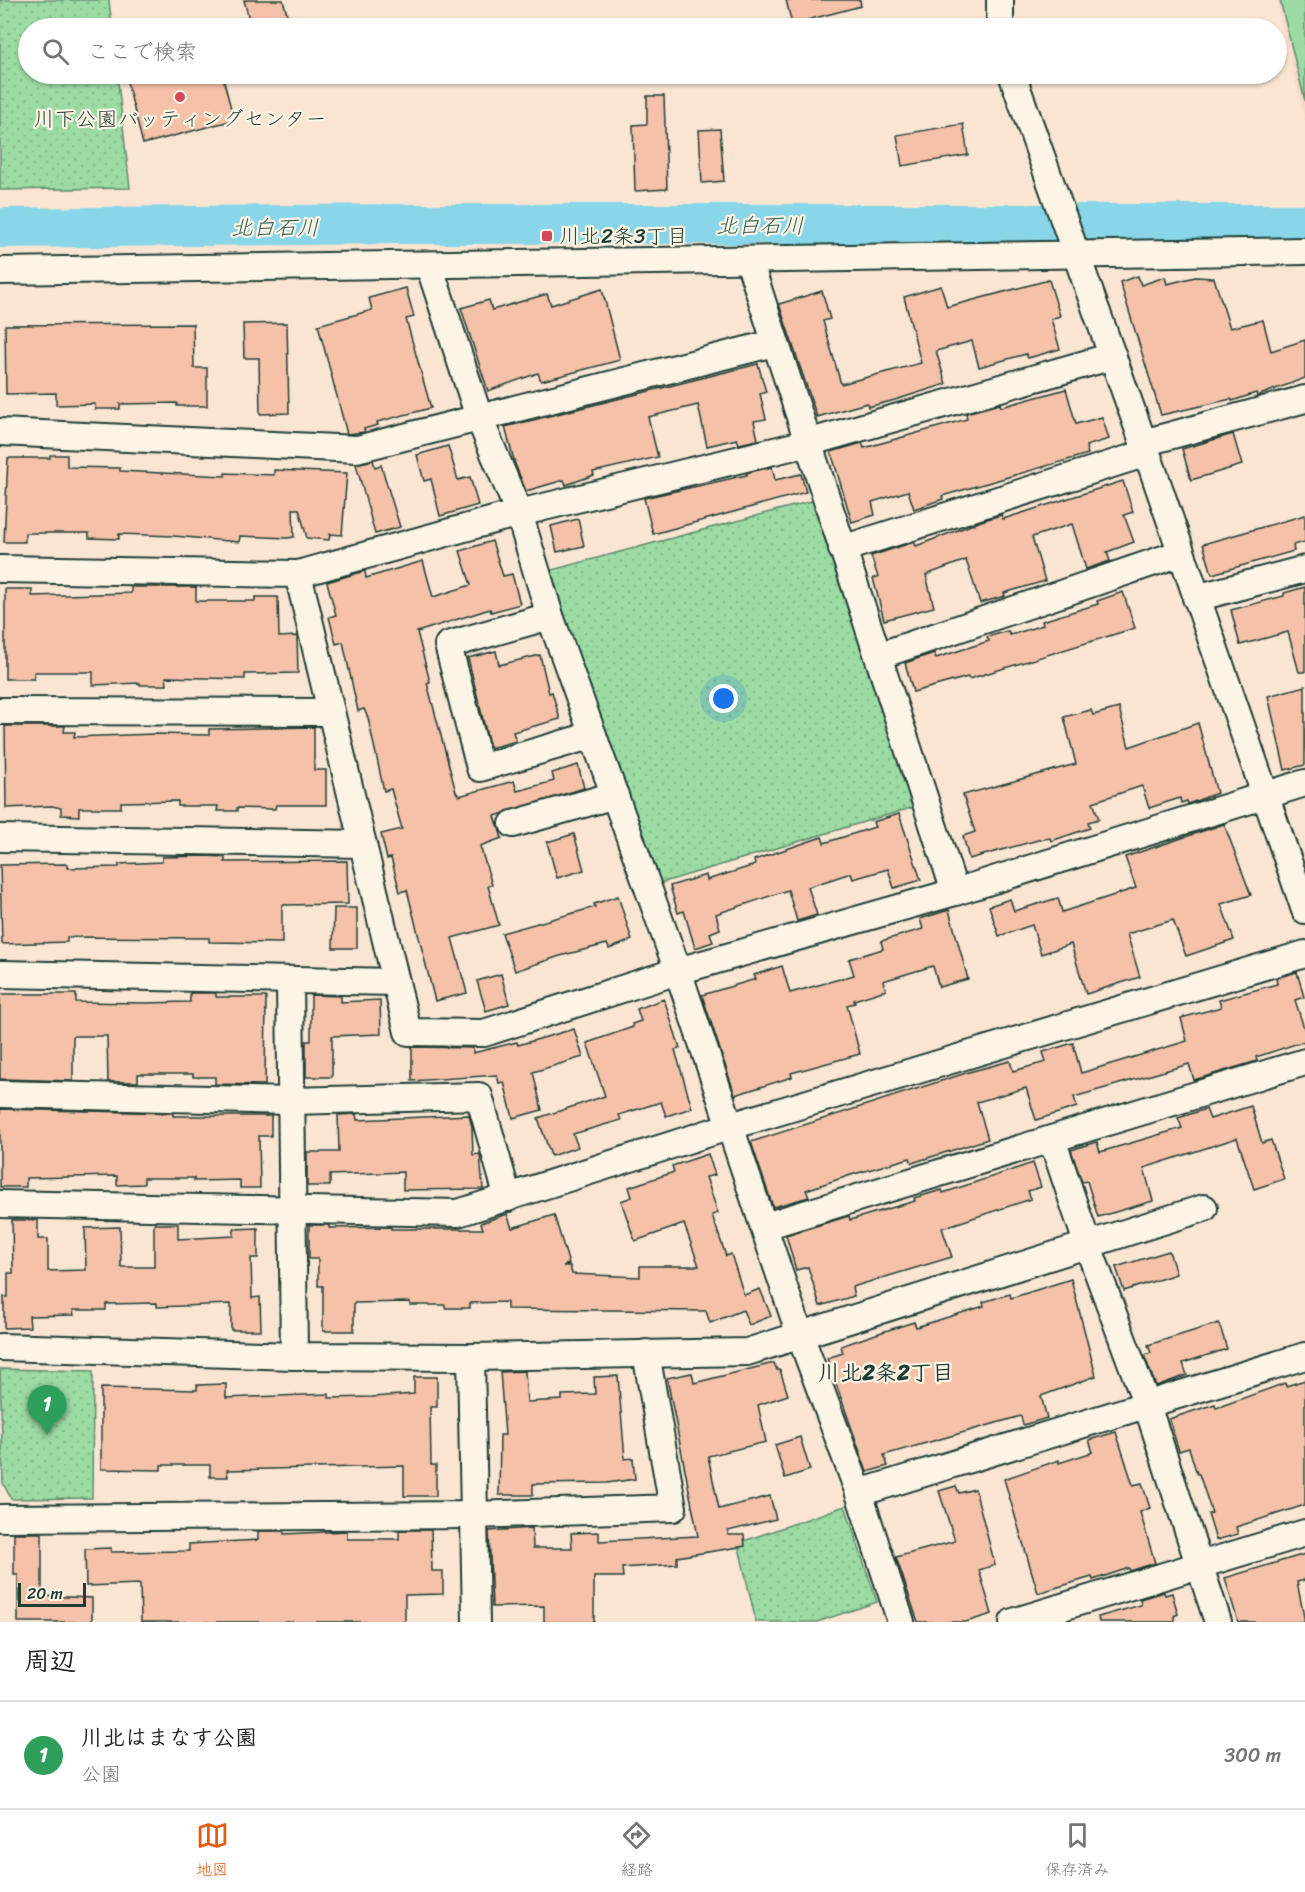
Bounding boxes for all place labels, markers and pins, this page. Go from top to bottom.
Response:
marker: 川下公園バッティングセンター [173,90,187,104]
place label: 川下公園バッティングセンター [33,100,327,138]
place label: 川北2条3丁目 [559,217,688,255]
marker: 川北2条3丁目 [540,229,554,243]
pin: 1 [28,1386,66,1435]

